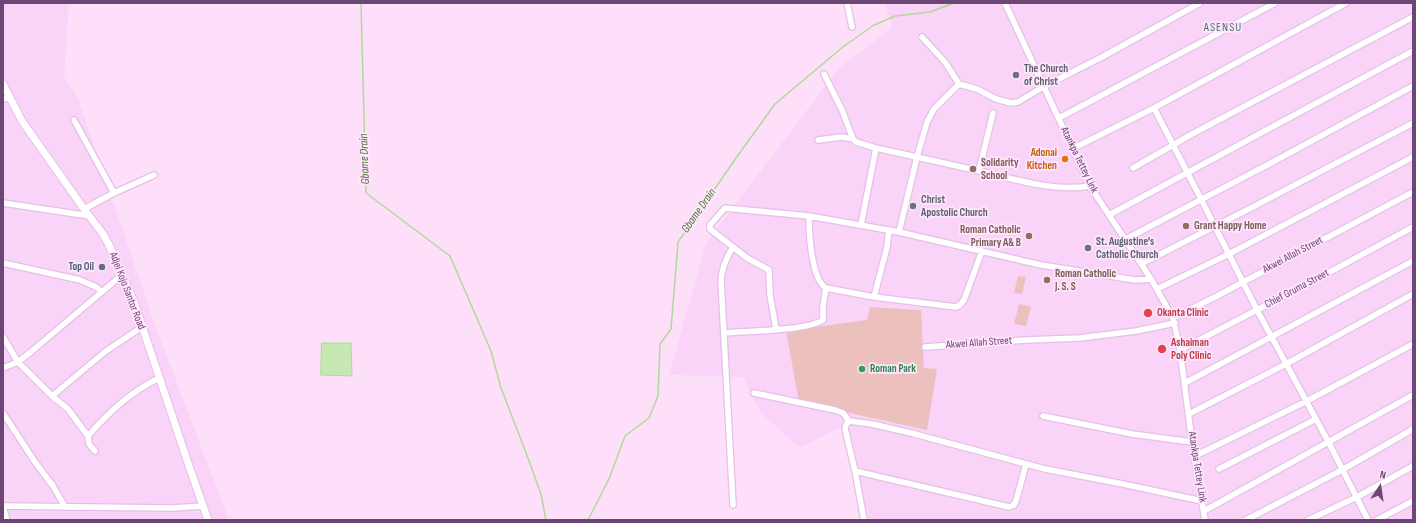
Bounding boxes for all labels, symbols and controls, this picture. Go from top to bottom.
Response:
district label: ASENSU [1204,21,1242,35]
place label: The Church of Christ [1024,62,1068,88]
marker: The Church of Christ [1011,70,1021,80]
street label: Atankpa Tettey Link [1057,125,1101,195]
water label: Gbame Drain [357,133,373,185]
place label: Adonai Kitchen [1027,146,1057,172]
marker: Adonai Kitchen [1060,154,1070,164]
place label: Solidarity School [981,156,1019,182]
marker: Solidarity School [968,164,978,174]
water label: Gbame Drain [679,186,719,236]
place label: Christ Apostolic Church [921,193,988,219]
marker: Christ Apostolic Church [908,201,918,211]
place label: Grant Happy Home [1194,219,1267,233]
marker: Grant Happy Home [1181,221,1191,231]
place label: Roman Catholic Primary A& B [960,223,1021,249]
marker: Roman Catholic Primary A& B [1024,231,1034,241]
street label: Akwei Allah Street [1261,234,1325,276]
place label: St. Augustine's Catholic Church [1096,235,1158,261]
marker: St. Augustine's Catholic Church [1083,243,1093,253]
street label: Adjei Kojo Santor Road [106,250,148,332]
place label: Top Oil [68,260,94,274]
marker: Top Oil [97,262,107,272]
place label: Roman Catholic J. S. S [1055,267,1116,293]
street label: Chief Gruma Street [1263,267,1331,311]
marker: Roman Catholic J. S. S [1042,275,1052,285]
place label: Okanta Clinic [1157,306,1209,320]
marker: Okanta Clinic [1142,307,1154,319]
street label: Akwei Allah Street [945,334,1013,352]
place label: Ashaiman Poly Clinic [1171,336,1211,362]
marker: Ashaiman Poly Clinic [1156,343,1168,355]
place label: Roman Park [870,362,916,376]
marker: Roman Park [857,364,867,374]
street label: Atankpa Tettey Link [1185,431,1209,503]
north arrow [1360,467,1400,507]
text: N [1378,468,1387,482]

